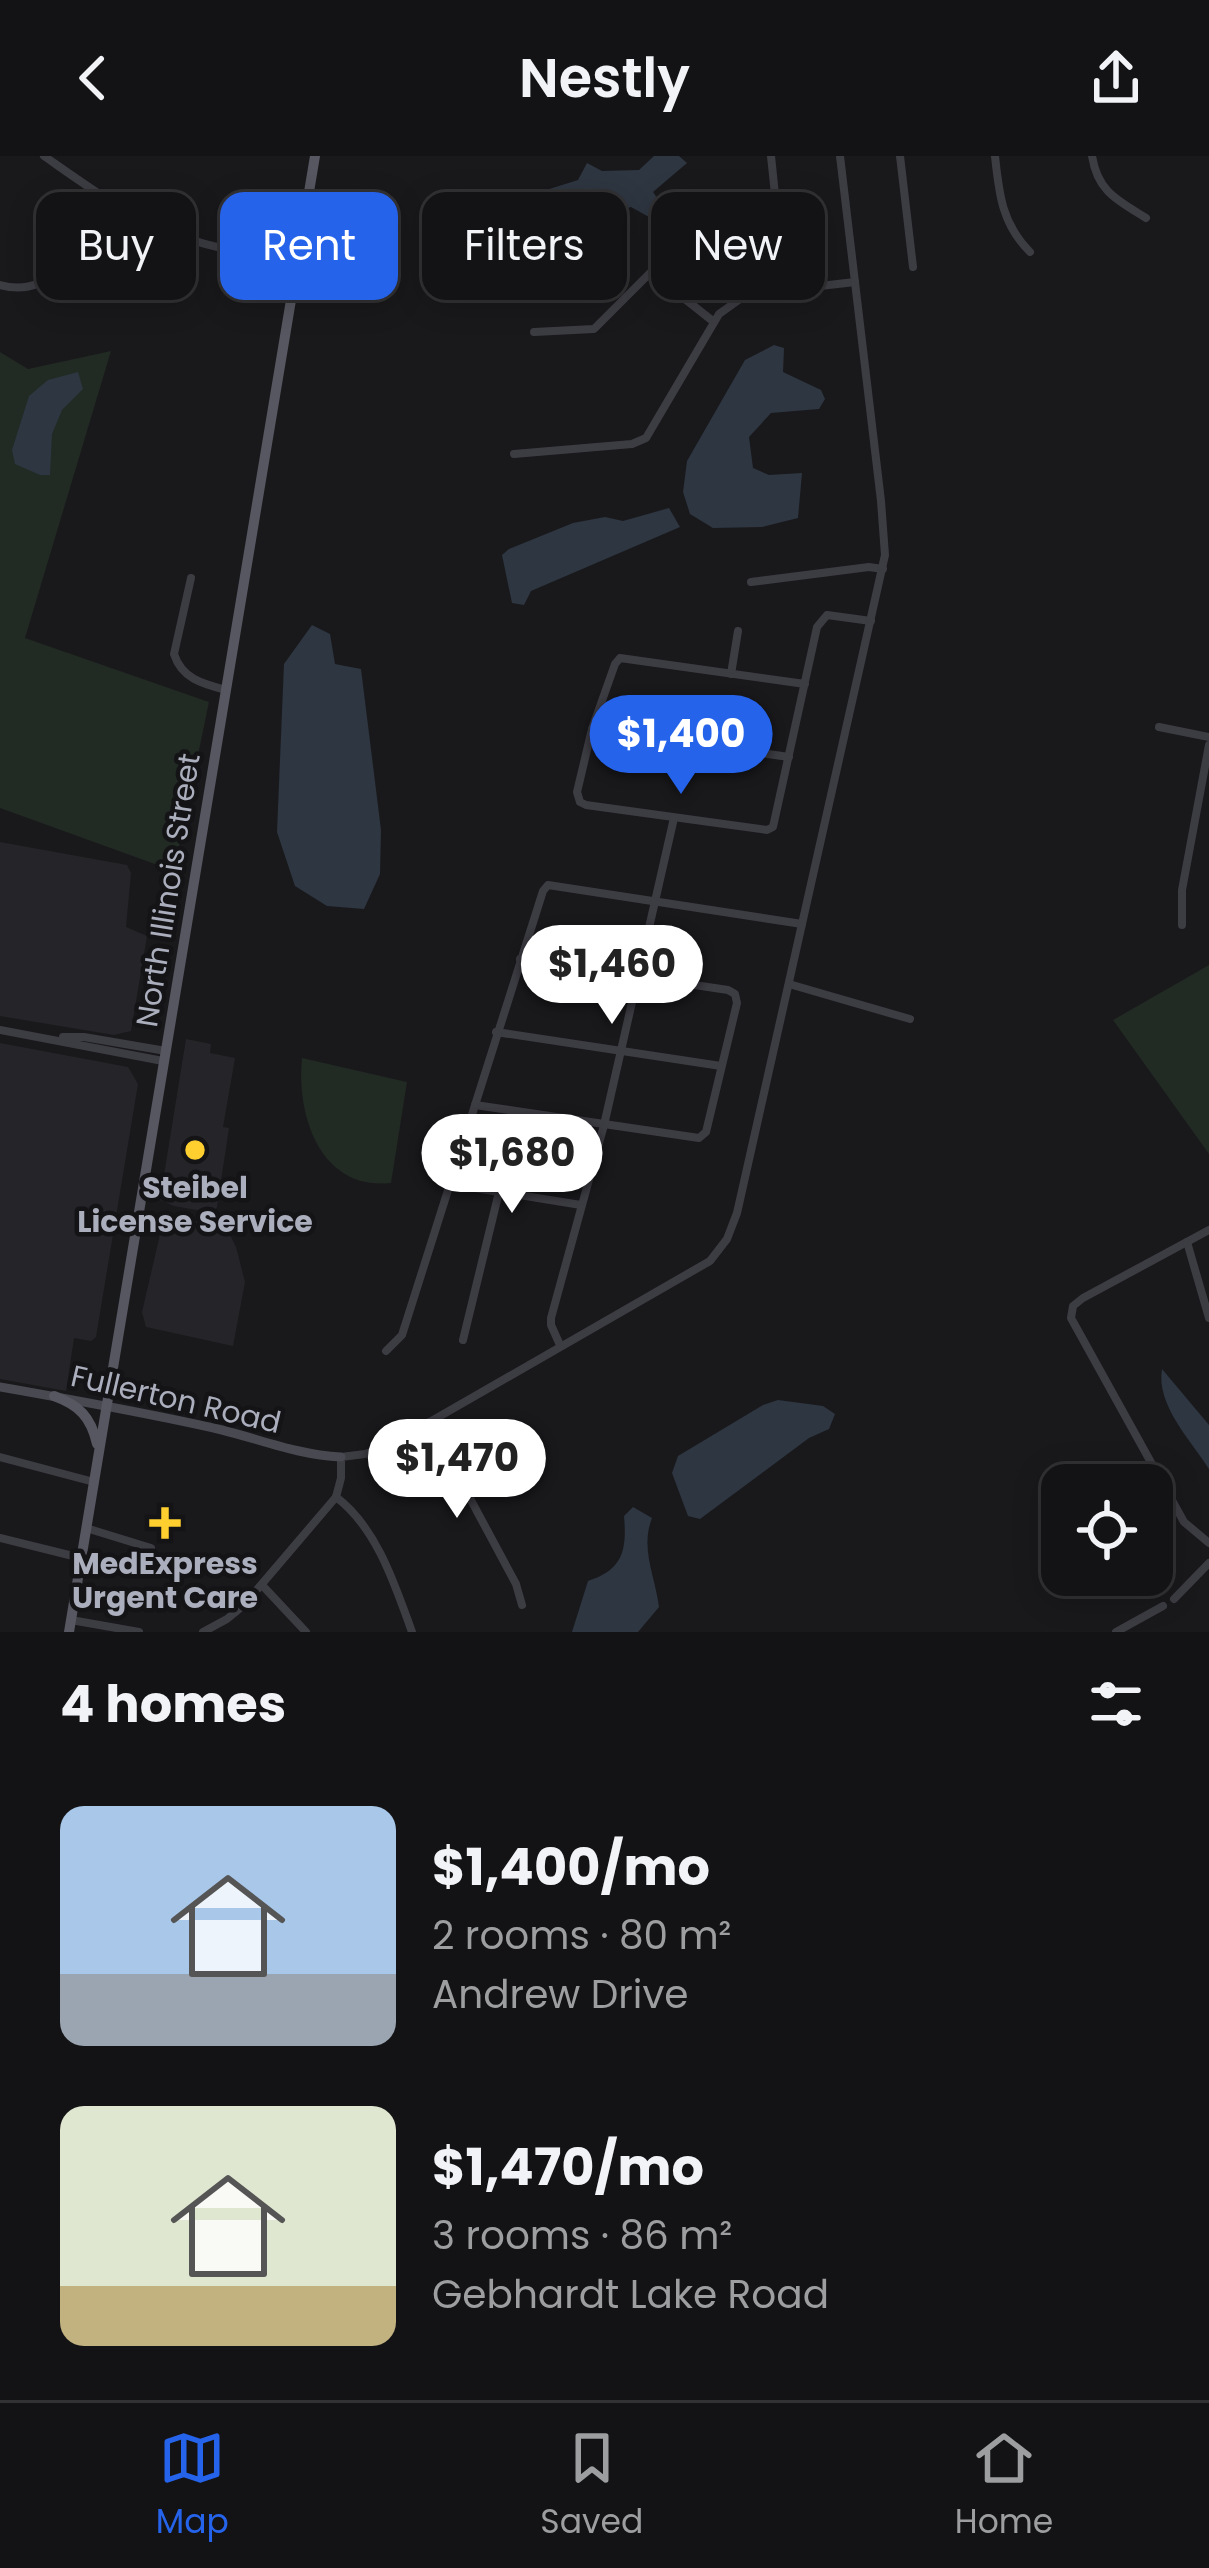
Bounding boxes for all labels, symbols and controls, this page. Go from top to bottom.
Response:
text: Nestly [519,40,690,116]
icon: back [60,45,126,111]
icon: share [1083,45,1149,111]
chip: Buy [36,192,196,300]
chip: Rent [220,192,398,300]
chip: Filters [422,192,627,300]
chip: New [651,192,825,300]
pin: $1,400 [583,695,779,797]
text: $1,400 [617,706,745,761]
street label: North Illinois Street [125,750,211,1030]
pin: $1,460 [514,925,710,1027]
text: $1,460 [548,936,676,991]
pin: $1,680 [414,1114,610,1216]
text: $1,680 [448,1125,576,1180]
marker: Steibel License Service [182,1137,208,1163]
place label: Steibel License Service [77,1166,313,1243]
street label: Fullerton Road [67,1354,285,1444]
pin: $1,470 [359,1419,555,1521]
text: $1,470 [395,1430,519,1485]
map controls [1041,1464,1173,1596]
button: locate [1041,1464,1173,1596]
marker: MedExpress Urgent Care [149,1507,181,1539]
place label: MedExpress Urgent Care [72,1542,258,1619]
text: 4 homes [60,1668,286,1740]
icon: filters [1083,1671,1149,1737]
text: $1,400/mo [432,1831,710,1903]
icon: home [156,1854,300,1998]
text: 2 rooms · 80 m² [432,1908,731,1963]
text: Andrew Drive [432,1967,689,2022]
text: $1,470/mo [432,2131,704,2203]
icon: home [156,2154,300,2298]
text: 3 rooms · 86 m² [432,2208,732,2263]
text: Gebhardt Lake Road [432,2267,829,2322]
tab: Map [156,2425,229,2547]
tab: Saved [540,2425,643,2547]
tab: Home [955,2425,1053,2547]

